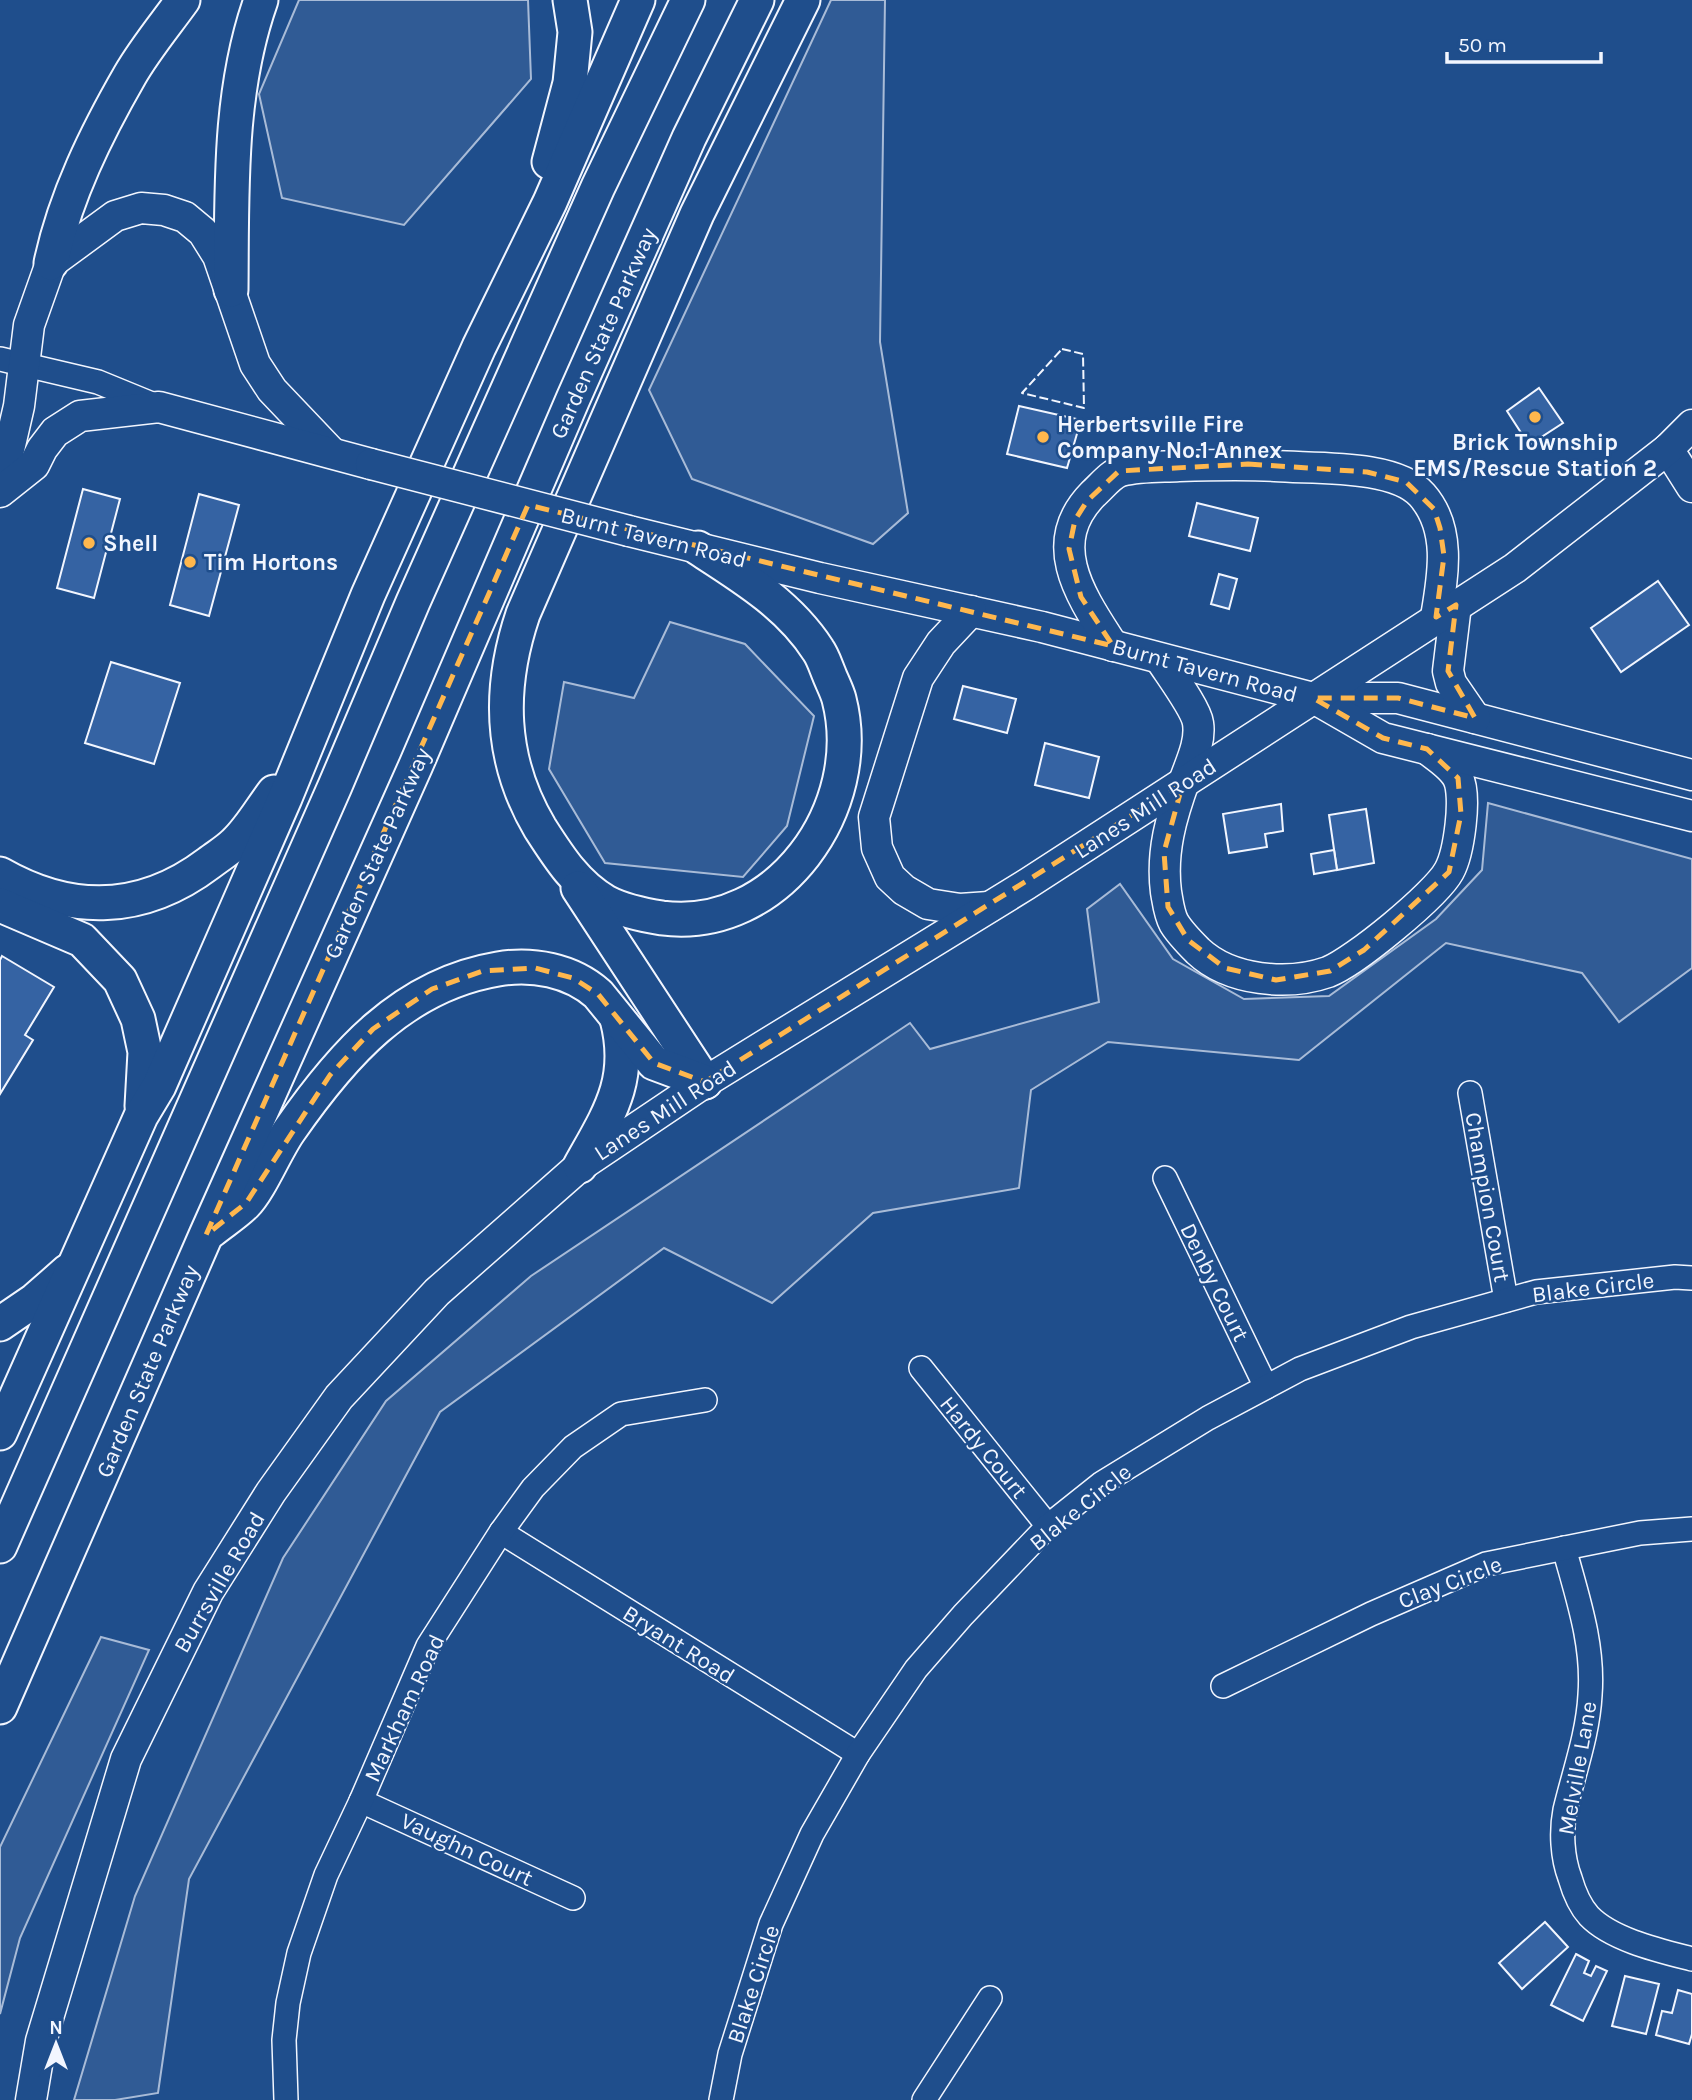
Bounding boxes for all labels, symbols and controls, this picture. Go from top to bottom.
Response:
scale bar [1447,21,1601,65]
text: 50 m [1458,33,1507,57]
street label: Garden State Parkway [545,223,662,443]
marker: Brick Township EMS/Rescue Station 2 [1527,409,1543,425]
place label: Herbertsville Fire Company No.1 Annex [1057,411,1282,464]
marker: Herbertsville Fire Company No.1 Annex [1035,429,1051,445]
place label: Brick Township EMS/Rescue Station 2 [1413,429,1657,482]
street label: Burnt Tavern Road [558,501,750,574]
place label: Shell [103,530,158,557]
marker: Shell [81,535,97,551]
place label: Tim Hortons [204,549,338,576]
marker: Tim Hortons [182,554,198,570]
street label: Burnt Tavern Road [1109,633,1300,708]
street label: Garden State Parkway [319,743,436,963]
street label: Lanes Mill Road [1069,752,1222,864]
street label: Lanes Mill Road [589,1054,742,1166]
street label: Champion Court [1459,1110,1516,1284]
street label: Denby Court [1174,1219,1255,1346]
street label: Garden State Parkway [90,1261,205,1482]
street label: Blake Circle [1530,1267,1656,1308]
street label: Hardy Court [934,1391,1033,1504]
street label: Blake Circle [1024,1458,1137,1557]
street label: Burrsville Road [168,1507,271,1658]
street label: Clay Circle [1395,1550,1506,1615]
street label: Bryant Road [618,1599,740,1690]
street label: Markham Road [358,1630,450,1786]
street label: Melville Lane [1552,1699,1603,1837]
street label: Vaughn Court [396,1807,537,1892]
street label: Blake Circle [722,1921,785,2047]
north arrow [21,2009,91,2079]
text: N [49,2017,63,2039]

